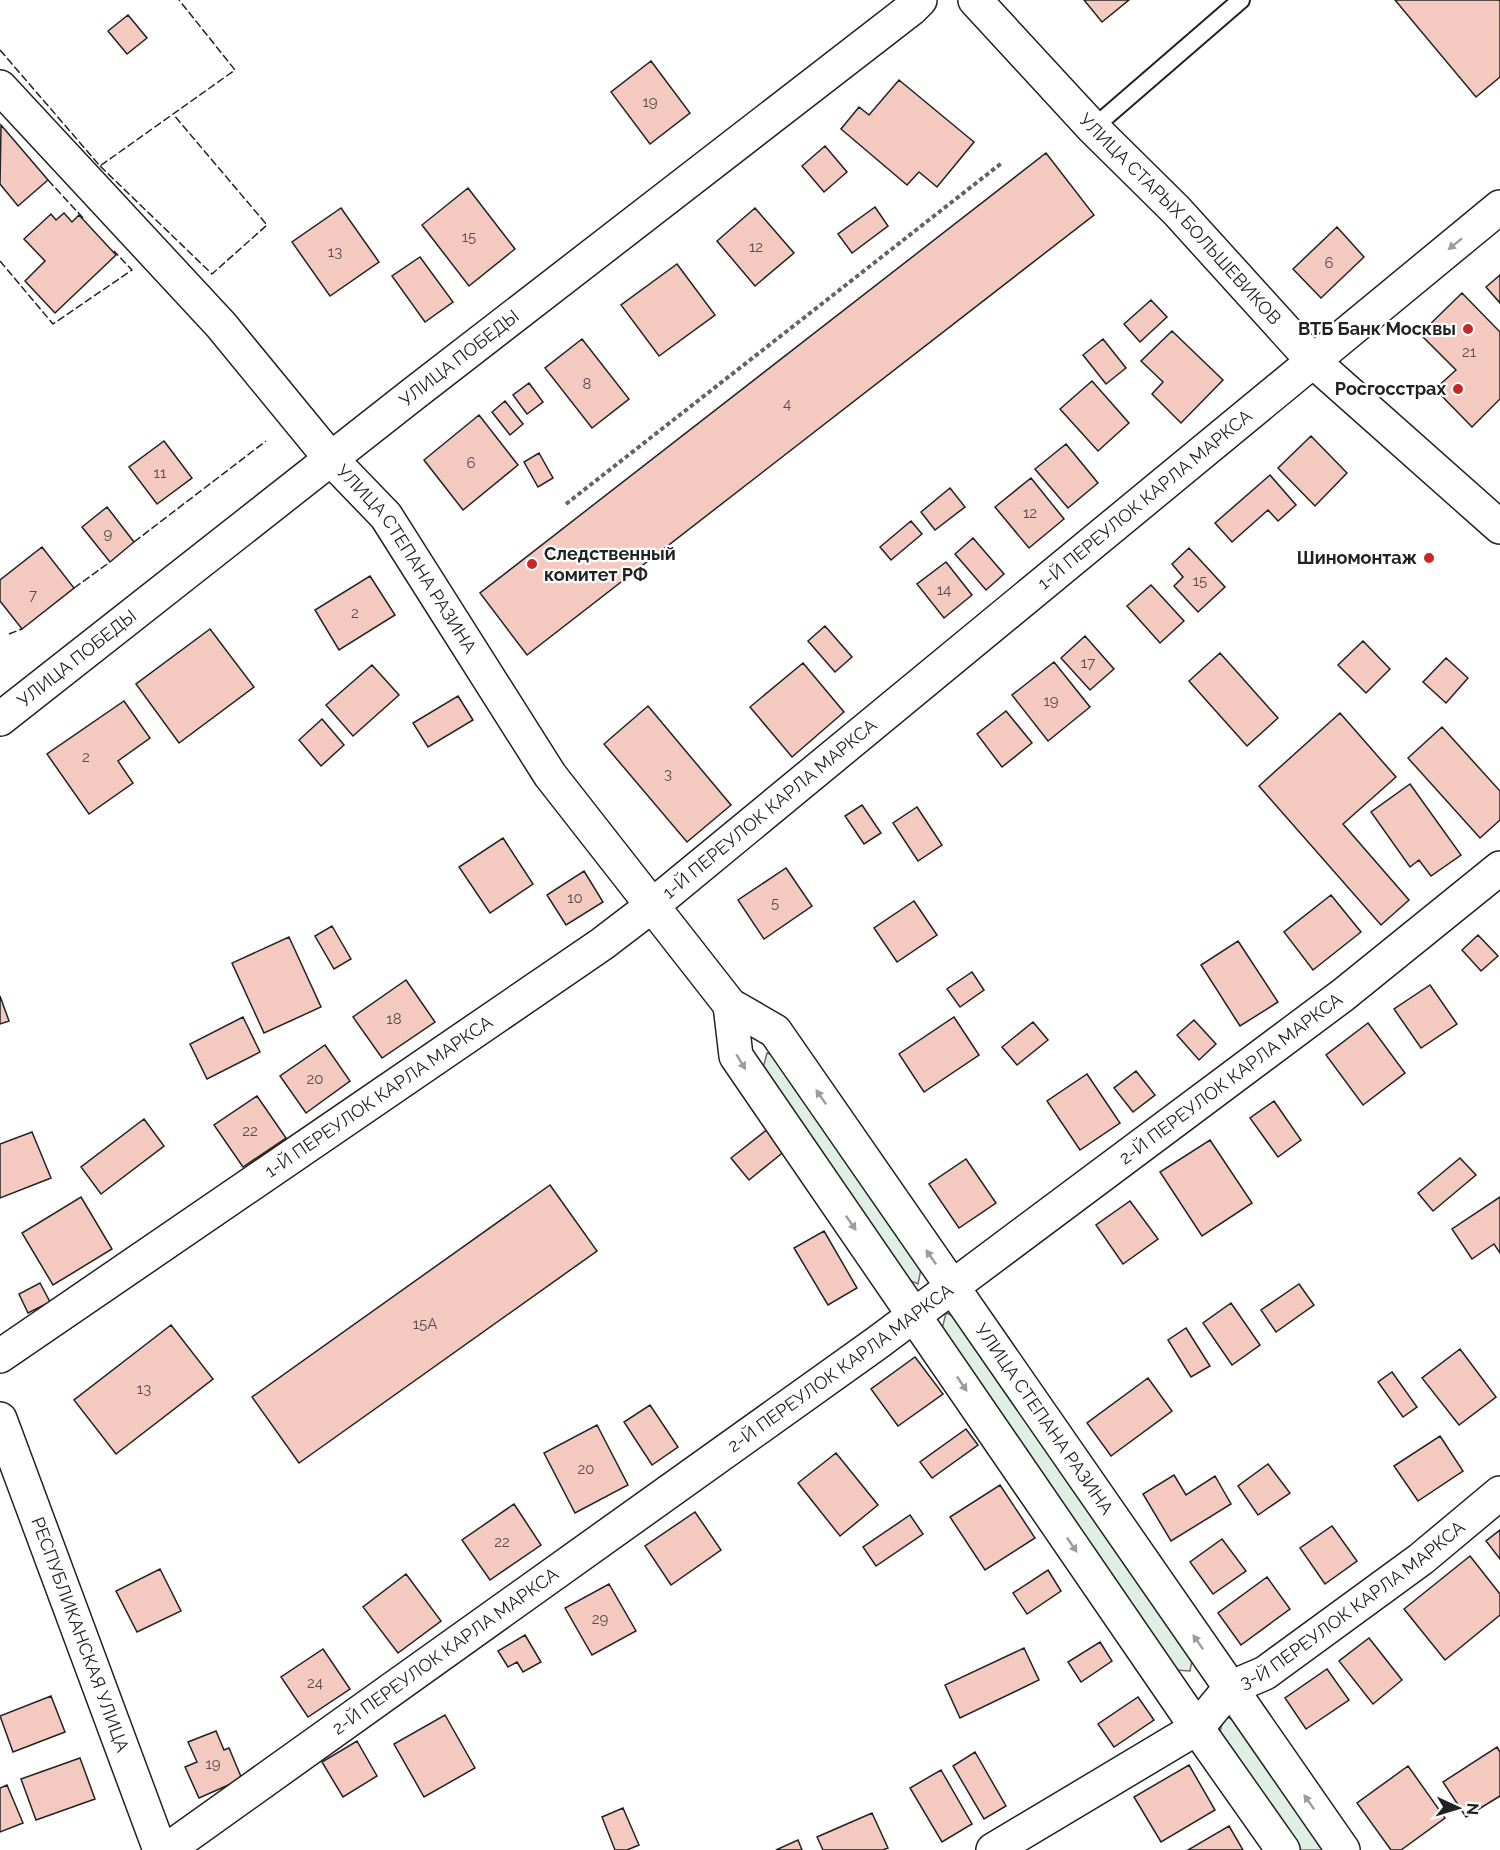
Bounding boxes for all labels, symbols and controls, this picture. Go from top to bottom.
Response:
house number: 19 [642,93,658,111]
street label: УЛИЦА СТАРЫХ БОЛЬШЕВИКОВ [1075,109,1286,328]
house number: 15 [462,228,476,246]
house number: 12 [749,238,763,256]
one-way arrow [1447,238,1463,251]
house number: 13 [328,243,342,261]
house number: 6 [1324,254,1334,272]
street label: УЛИЦА ПОБЕДЫ [395,305,523,411]
place label: ВТБ Банк Москвы [1298,318,1456,339]
marker: ВТБ Банк Москвы [1461,322,1475,336]
house number: 21 [1462,343,1477,361]
house number: 8 [583,375,592,393]
place label: Росгосстрах [1335,378,1446,399]
marker: Росгосстрах [1451,382,1465,396]
house number: 4 [783,395,791,413]
street label: 1-Й ПЕРЕУЛОК КАРЛА МАРКСА [1033,405,1256,594]
house number: 6 [466,454,476,472]
street label: УЛИЦА СТЕПАНА РАЗИНА [332,460,481,657]
house number: 11 [154,464,167,482]
house number: 12 [1023,504,1037,522]
house number: 9 [104,525,113,543]
place label: Следственный комитет РФ [544,543,676,585]
place label: Шиномонтаж [1297,547,1418,568]
marker: Шиномонтаж [1422,551,1436,565]
marker: Следственный комитет РФ [525,557,539,571]
house number: 15 [1193,572,1207,590]
house number: 14 [937,581,951,599]
house number: 7 [29,586,37,604]
house number: 2 [351,604,359,622]
street label: УЛИЦА ПОБЕДЫ [13,605,140,711]
house number: 17 [1081,654,1095,672]
house number: 19 [1043,692,1059,710]
street label: 1-Й ПЕРЕУЛОК КАРЛА МАРКСА [658,714,881,903]
house number: 2 [82,748,90,766]
house number: 3 [664,765,672,783]
house number: 10 [567,889,583,907]
house number: 5 [771,894,779,912]
street label: 2-Й ПЕРЕУЛОК КАРЛА МАРКСА [1115,988,1346,1169]
house number: 18 [386,1010,402,1028]
street label: 1-Й ПЕРЕУЛОК КАРЛА МАРКСА [261,1011,496,1182]
one-way arrow [736,1054,747,1070]
house number: 20 [307,1070,324,1088]
one-way arrow [815,1089,827,1105]
house number: 22 [242,1122,258,1140]
one-way arrow [845,1214,857,1230]
one-way arrow [925,1250,937,1266]
street label: 2-Й ПЕРЕУЛОК КАРЛА МАРКСА [723,1279,957,1456]
house number: 15А [413,1315,437,1333]
street label: УЛИЦА СТЕПАНА РАЗИНА [971,1319,1118,1518]
one-way arrow [956,1375,968,1391]
house number: 13 [137,1380,151,1398]
house number: 20 [578,1460,595,1478]
street label: РЕСПУБЛИКАНСКАЯ УЛИЦА [27,1514,134,1755]
street label: 3-Й ПЕРЕУЛОК КАРЛА МАРКСА [1236,1516,1469,1693]
house number: 22 [494,1533,510,1551]
one-way arrow [1066,1536,1078,1552]
street label: 2-Й ПЕРЕУЛОК КАРЛА МАРКСА [328,1563,562,1739]
house number: 29 [592,1610,609,1628]
one-way arrow [1193,1634,1204,1650]
house number: 24 [307,1674,323,1692]
house number: 19 [205,1755,221,1773]
north arrow [1428,1778,1488,1838]
one-way arrow [1304,1794,1315,1810]
text: N [1463,1802,1482,1816]

